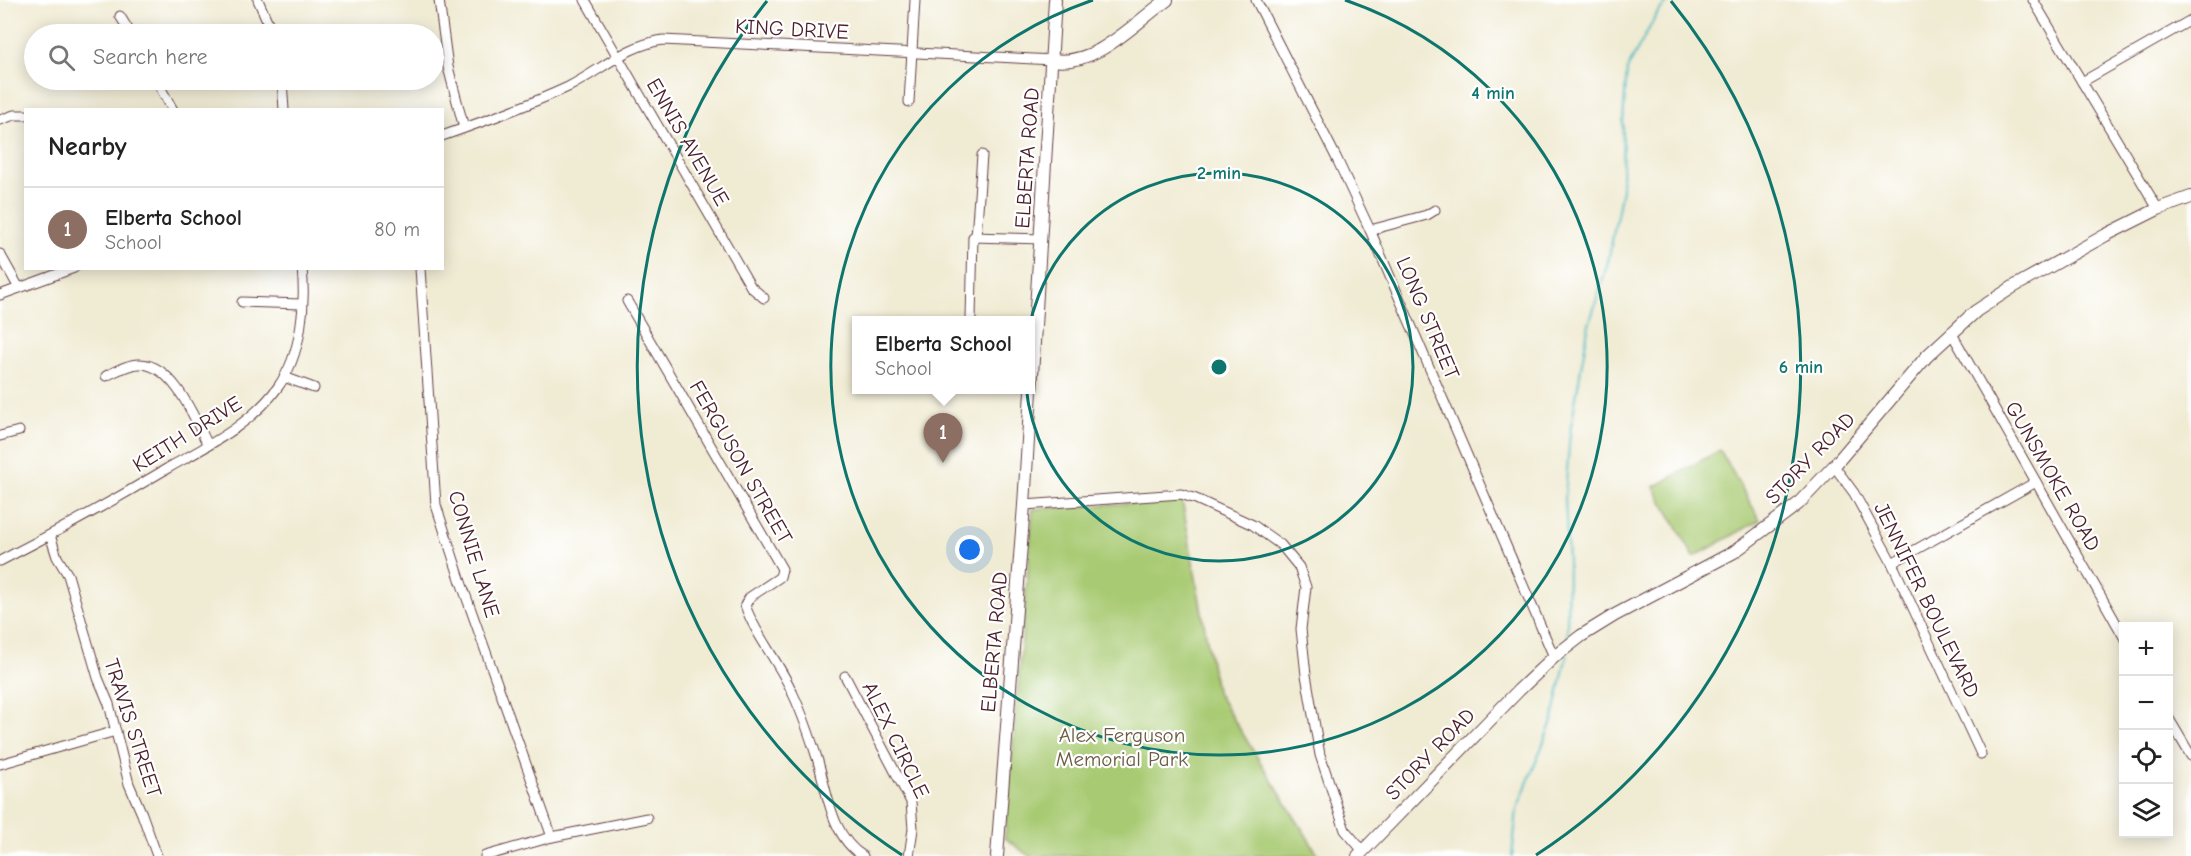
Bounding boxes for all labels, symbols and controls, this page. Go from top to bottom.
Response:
street label: KING DRIVE [735,14,849,44]
search box [24,24,444,90]
icon: search [45,41,78,74]
text: Search here [93,44,208,70]
street label: ENNIS AVENUE [642,74,734,210]
text: 4 min [1471,83,1515,104]
street label: ELBERTA ROAD [1010,87,1044,229]
text: Nearby [48,132,127,162]
text: 2 min [1197,163,1241,184]
text: Elberta School [105,205,242,231]
text: 1 [64,218,71,241]
text: 80 m [374,218,420,241]
text: School [105,231,162,254]
street label: LONG STREET [1391,253,1465,383]
popup [852,316,1035,394]
text: Elberta School [875,331,1012,357]
text: School [875,357,932,380]
centre of rings [1209,357,1229,377]
text: 6 min [1779,357,1823,378]
street label: FERGUSON STREET [685,376,797,548]
street label: KEITH DRIVE [128,391,246,477]
street label: GUNSMOKE ROAD [2000,397,2106,555]
street label: STORY ROAD [1760,407,1860,509]
pin: 1 [924,414,962,463]
street label: CONNIE LANE [443,488,505,620]
street label: JENNIFER BOULEVARD [1869,498,1985,702]
your location [955,535,984,564]
street label: ELBERTA ROAD [976,571,1012,713]
map controls [2119,622,2173,838]
button: + [2119,622,2173,676]
street label: TRAVIS STREET [99,656,167,800]
button: − [2119,676,2173,730]
street label: ALEX CIRCLE [857,678,935,802]
street label: STORY ROAD [1380,703,1480,805]
park label: Alex Ferguson Memorial Park [1056,723,1188,771]
button: locate [2119,730,2173,784]
button: layers [2119,784,2173,838]

